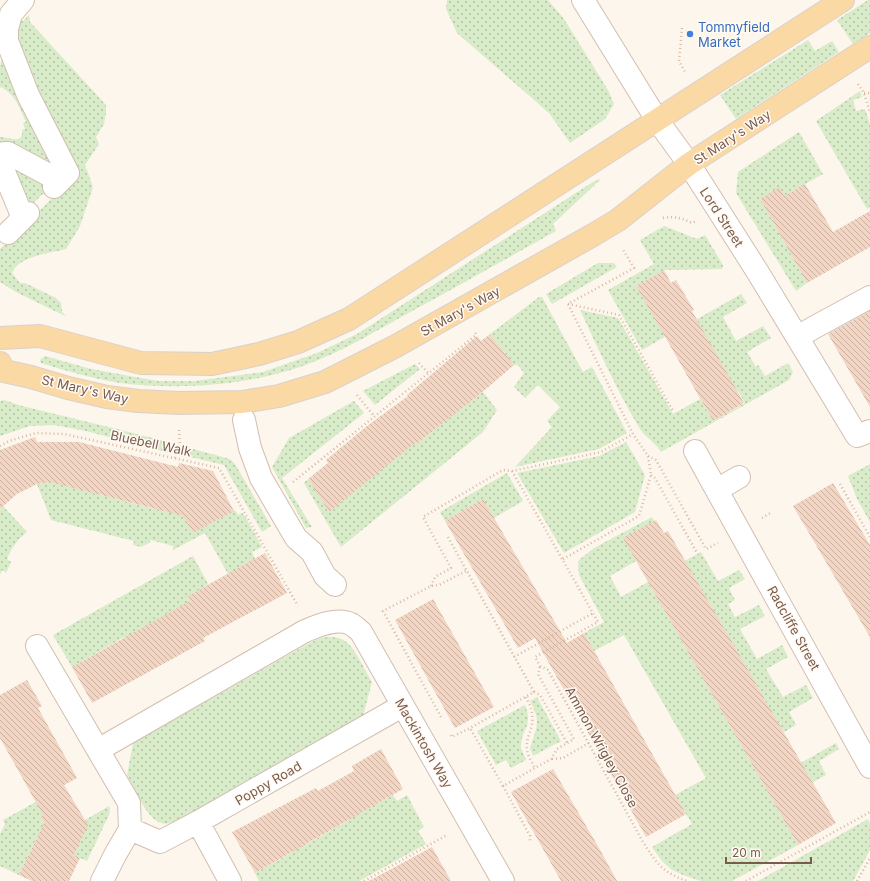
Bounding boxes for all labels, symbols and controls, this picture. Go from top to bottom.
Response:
place label: Tommyfield Market [698,19,770,50]
marker: Tommyfield Market [685,29,695,39]
street label: St Mary's Way [690,106,774,168]
street label: Lord Street [697,184,747,250]
street label: St Mary's Way [417,283,503,339]
street label: St Mary's Way [40,371,130,407]
street label: Bluebell Walk [109,427,193,459]
street label: Radcliffe Street [764,583,824,673]
street label: Ammon Wrigley Close [562,684,642,810]
street label: Mackintosh Way [392,695,456,791]
street label: Poppy Road [232,758,304,808]
scale bar [726,839,811,865]
text: 20 m [732,845,761,860]

